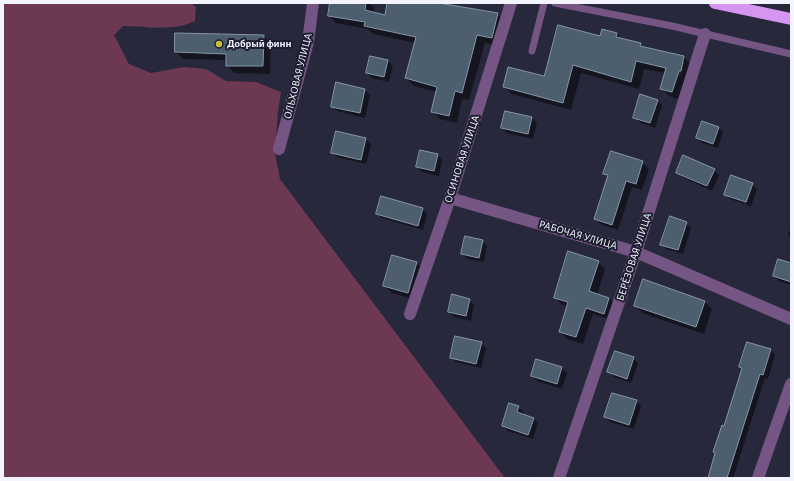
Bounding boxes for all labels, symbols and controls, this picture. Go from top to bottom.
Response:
street label: ОЛЬХОВАЯ УЛИЦА [281,32,315,120]
place label: Добрый финн [227,37,292,51]
marker: Добрый финн [214,39,224,49]
street label: ОСИНОВАЯ УЛИЦА [442,114,482,204]
street label: БЕРЁЗОВАЯ УЛИЦА [614,211,654,303]
street label: РАБОЧАЯ УЛИЦА [537,218,619,252]

